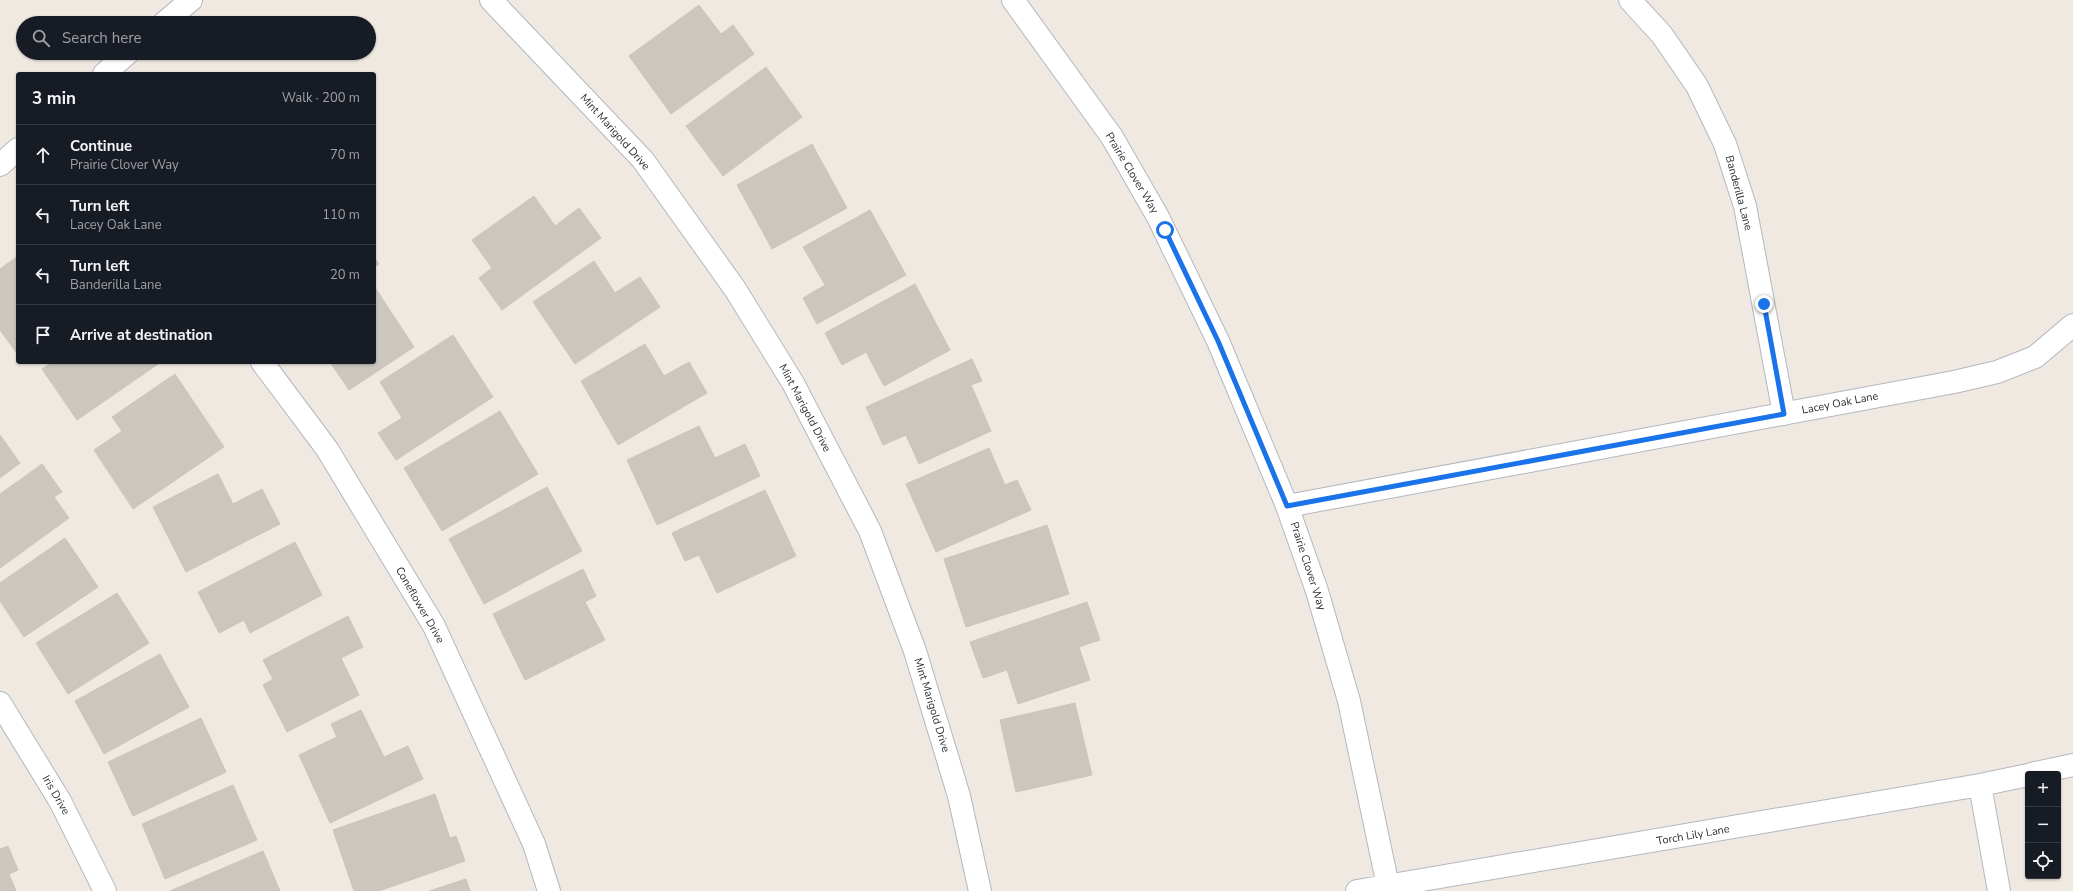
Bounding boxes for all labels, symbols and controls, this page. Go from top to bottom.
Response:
search box [16,16,376,60]
icon: search [30,27,52,49]
text: Search here [62,28,142,48]
text: 3 min [32,87,76,110]
text: Walk · 200 m [282,89,360,107]
street label: Mint Marigold Drive [577,91,653,173]
street label: Prairie Clover Way [1102,130,1162,217]
text: Continue [70,136,132,156]
icon: ahead [32,144,54,166]
text: 70 m [330,146,360,164]
street label: Banderilla Lane [1722,154,1756,232]
text: Prairie Clover Way [70,156,179,174]
text: Turn left [70,196,129,216]
icon: left [32,204,54,226]
text: 110 m [322,206,360,224]
text: Lacey Oak Lane [70,216,162,234]
route start [1156,221,1174,239]
text: Turn left [70,256,129,276]
icon: left [32,264,54,286]
text: 20 m [330,266,360,284]
text: Banderilla Lane [70,276,161,294]
route end [1755,295,1773,313]
icon: arrive [32,324,54,346]
text: Arrive at destination [70,325,213,345]
street label: Mint Marigold Drive [775,361,835,455]
street label: Lacey Oak Lane [1801,388,1880,418]
street label: Prairie Clover Way [1287,520,1329,612]
street label: Coneflower Drive [392,564,448,646]
street label: Mint Marigold Drive [911,656,953,754]
map controls [2025,771,2061,879]
button: + [2025,771,2061,807]
street label: Iris Drive [39,772,73,818]
button: − [2025,807,2061,843]
street label: Torch Lily Lane [1655,821,1731,849]
button: locate [2025,843,2061,879]

